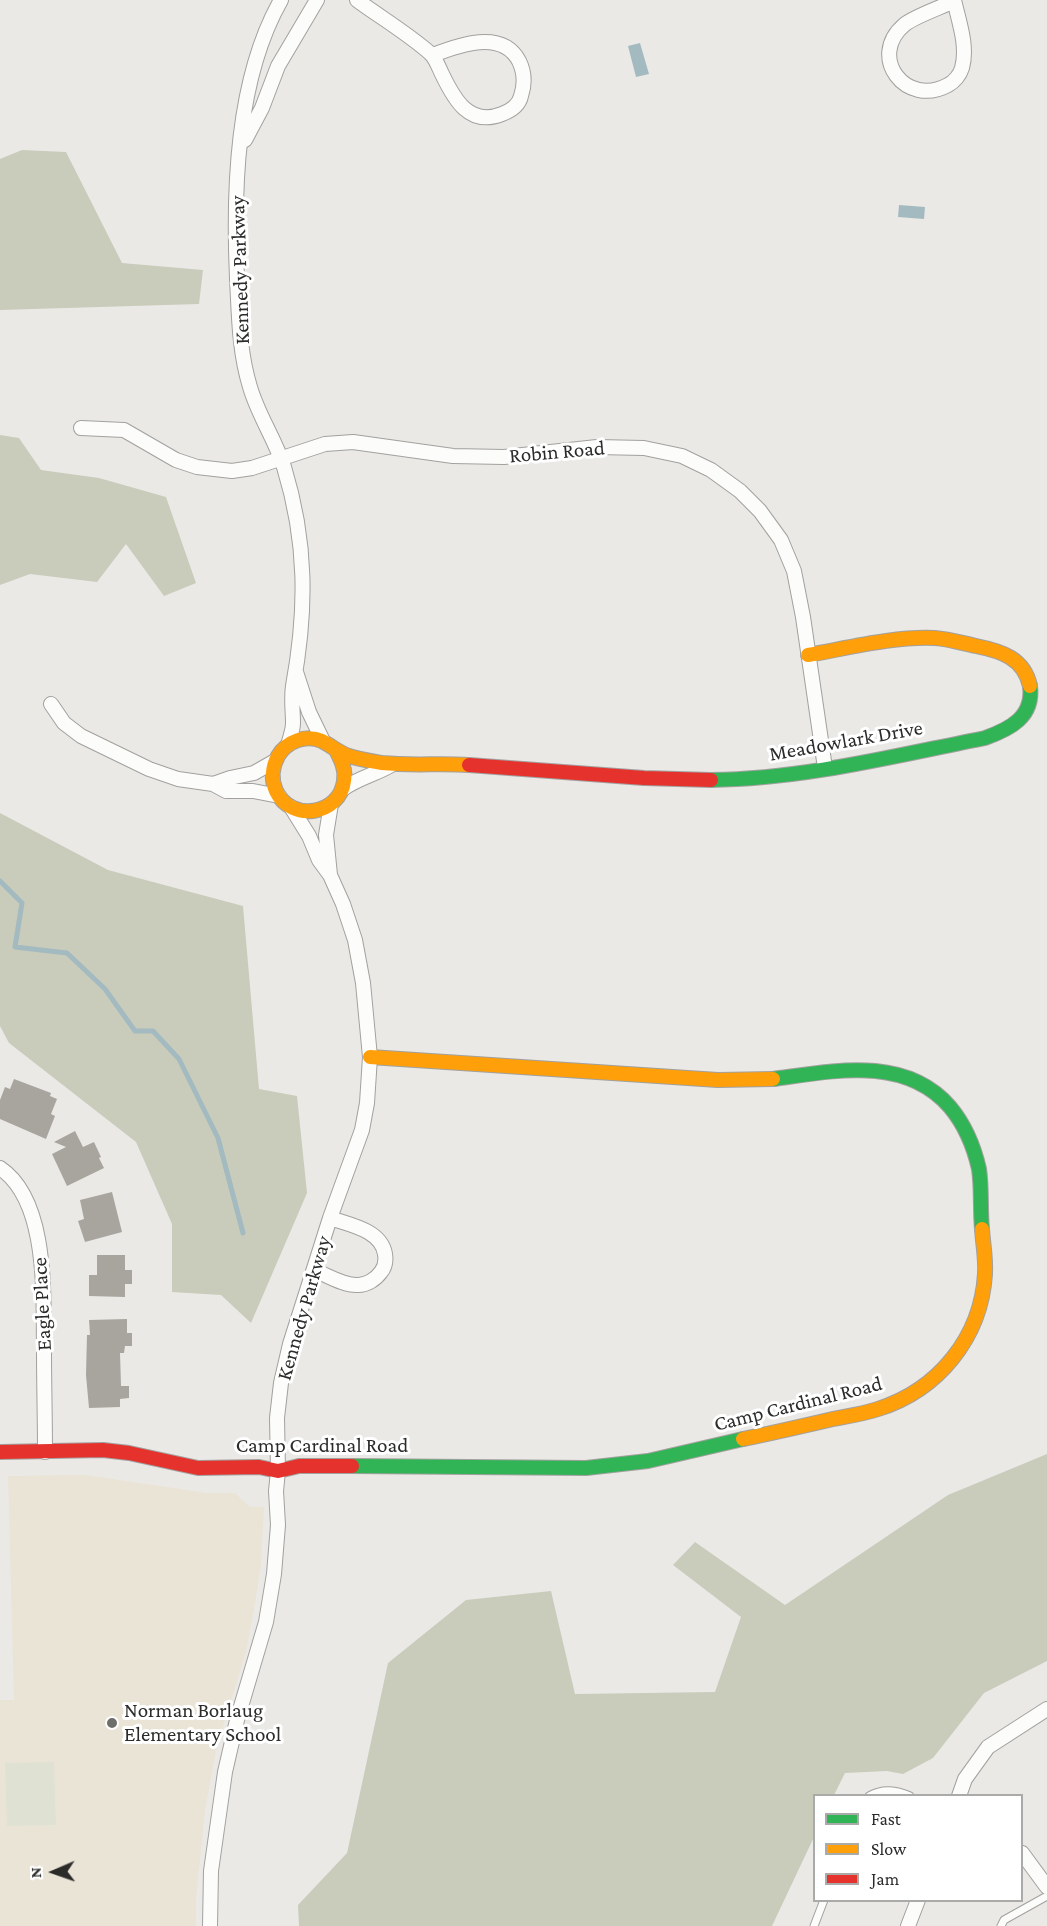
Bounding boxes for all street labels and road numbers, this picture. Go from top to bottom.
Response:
street label: Kennedy Parkway [225,195,255,345]
street label: Robin Road [508,435,606,469]
street label: Meadowlark Drive [767,715,925,767]
street label: Kennedy Parkway [271,1233,337,1383]
street label: Eagle Place [27,1257,57,1351]
street label: Camp Cardinal Road [711,1371,885,1437]
street label: Camp Cardinal Road [236,1433,408,1459]

